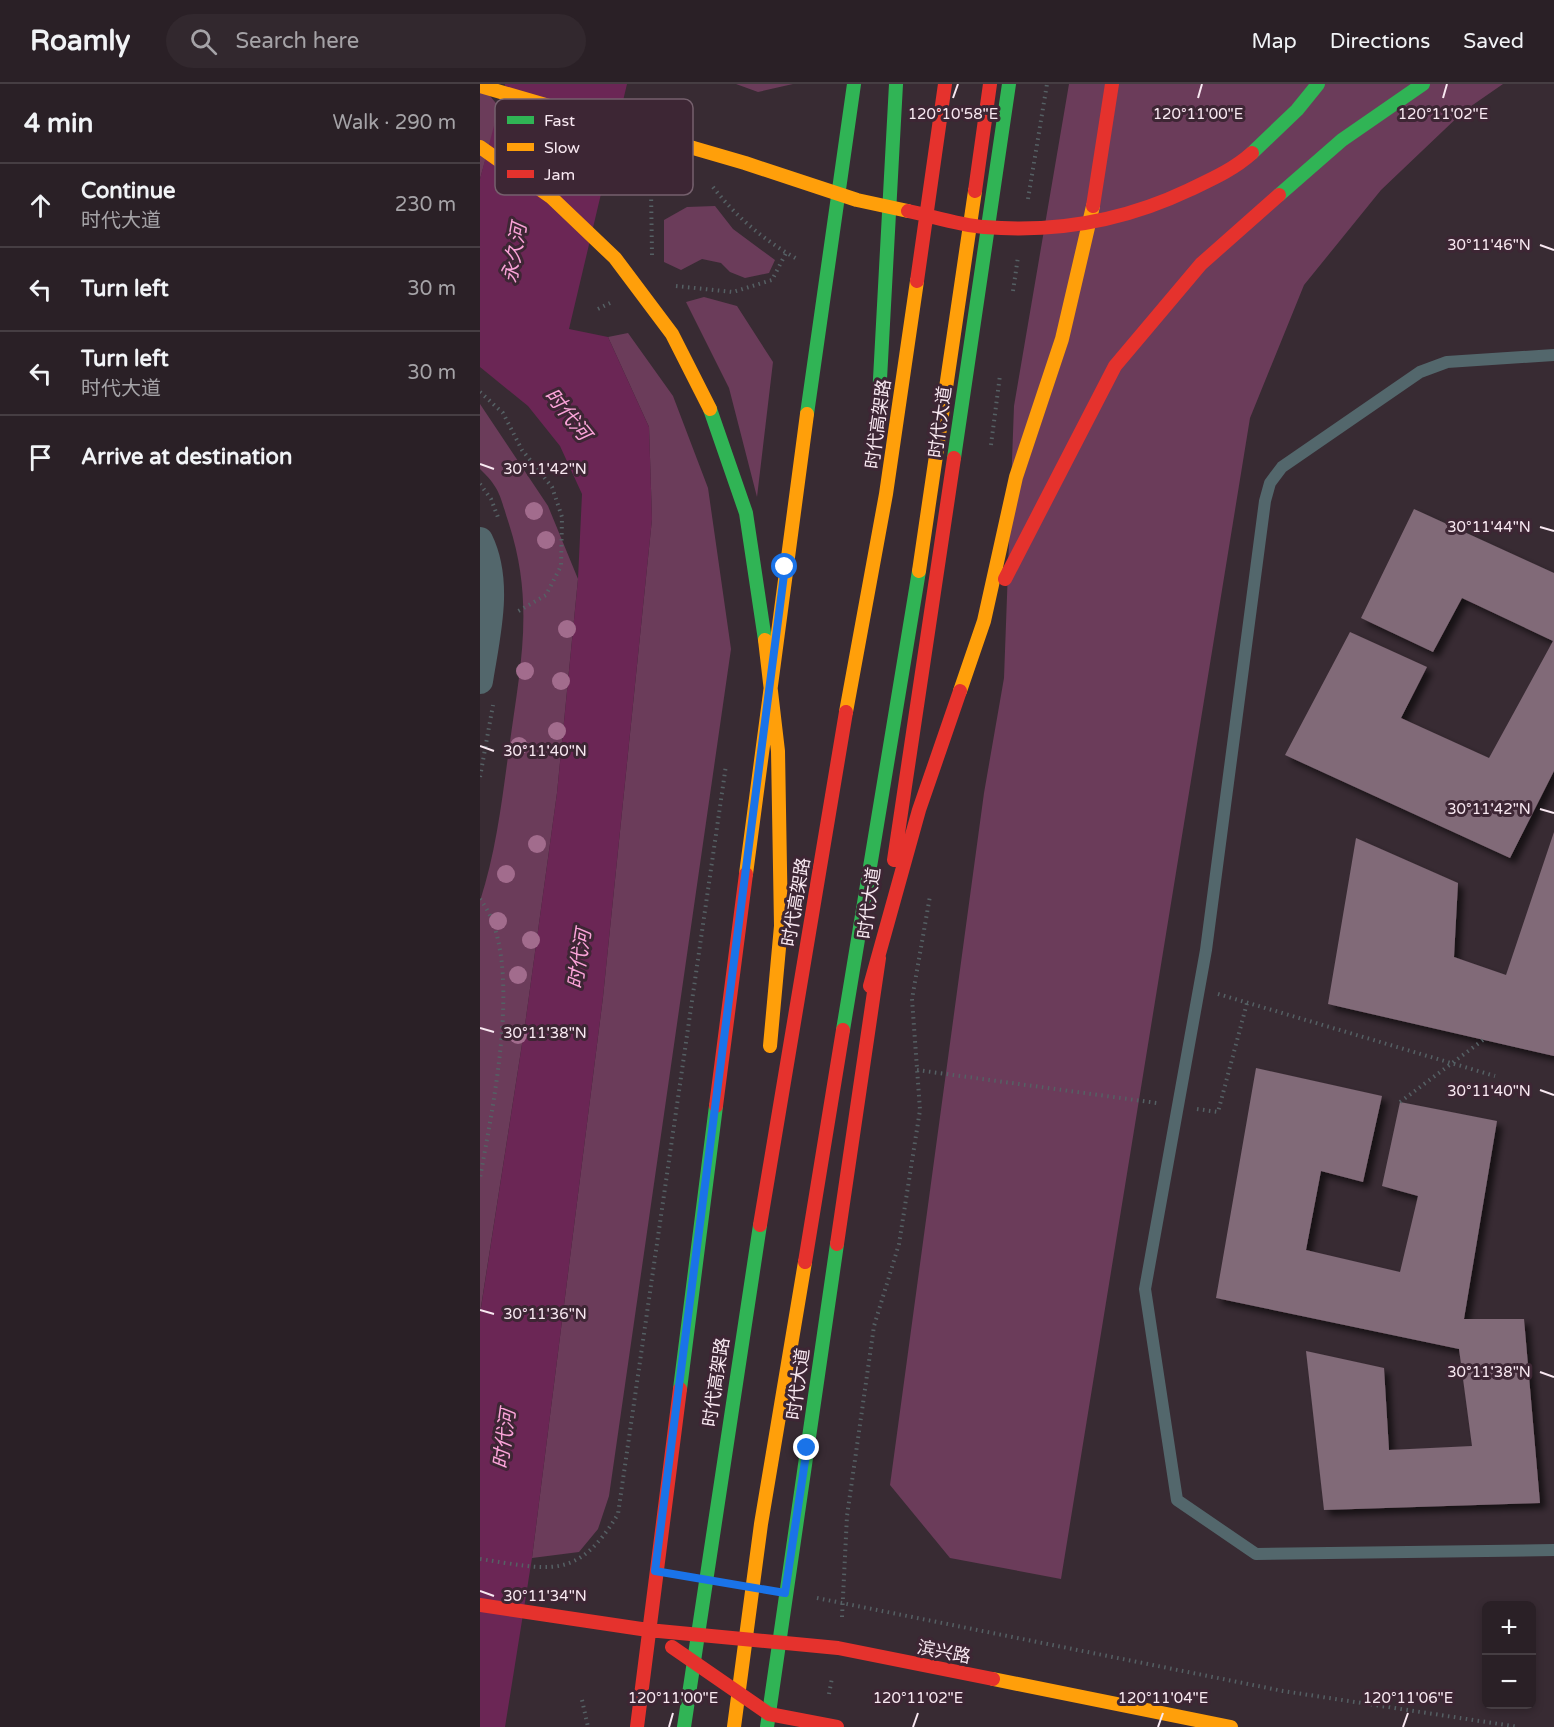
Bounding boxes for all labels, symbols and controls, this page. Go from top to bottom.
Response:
search box [166,14,586,68]
text: Roamly [30,24,130,58]
icon: search [187,25,220,58]
text: Search here [235,28,359,54]
text: Map [1251,29,1297,54]
text: Directions [1330,29,1430,54]
text: Saved [1463,29,1524,54]
legend [495,99,693,195]
text: 120°10'58"E [908,105,998,123]
text: 120°11'00"E [1153,105,1243,123]
text: 120°11'02"E [1398,105,1488,123]
text: 4 min [24,108,93,139]
text: Walk · 290 m [333,111,456,135]
text: Fast [544,111,575,131]
text: Slow [544,138,580,158]
text: Jam [544,165,575,185]
text: Continue [81,178,176,204]
icon: ahead [24,189,57,222]
text: 230 m [395,193,456,217]
text: 时代大道 [81,209,161,233]
water label: 永久河 [498,218,533,285]
text: 30°11'46"N [1447,236,1531,254]
icon: left [24,273,57,306]
text: Turn left [81,276,169,302]
text: 30 m [407,277,456,301]
text: Turn left [81,346,169,372]
icon: left [24,357,57,390]
text: 30 m [407,361,456,385]
text: 时代大道 [81,377,161,401]
street label: 时代高架路 [861,378,895,470]
water label: 时代河 [539,384,598,449]
street label: 时代大道 [924,385,956,459]
icon: arrive [24,441,57,474]
text: Arrive at destination [81,444,292,470]
text: 30°11'42"N [503,460,587,478]
text: 30°11'44"N [1447,518,1531,536]
route start [771,553,797,579]
text: 30°11'40"N [503,742,587,760]
text: 30°11'42"N [1447,800,1531,818]
street label: 时代高架路 [777,856,815,948]
street label: 时代大道 [853,866,885,940]
water label: 时代河 [563,924,597,991]
text: 30°11'38"N [503,1024,587,1042]
text: 30°11'40"N [1447,1082,1531,1100]
text: 30°11'36"N [503,1305,587,1323]
street label: 时代高架路 [698,1336,734,1428]
street label: 时代大道 [782,1347,814,1421]
text: 30°11'38"N [1447,1363,1531,1381]
water label: 时代河 [489,1404,522,1471]
route end [793,1434,819,1460]
text: 30°11'34"N [503,1587,587,1605]
map controls [1482,1601,1536,1709]
button: + [1482,1601,1536,1655]
street label: 滨兴路 [915,1636,973,1668]
button: − [1482,1655,1536,1709]
text: 120°11'00"E [628,1689,718,1707]
text: 120°11'02"E [873,1689,963,1707]
text: 120°11'04"E [1118,1689,1208,1707]
text: 120°11'06"E [1363,1689,1453,1707]

